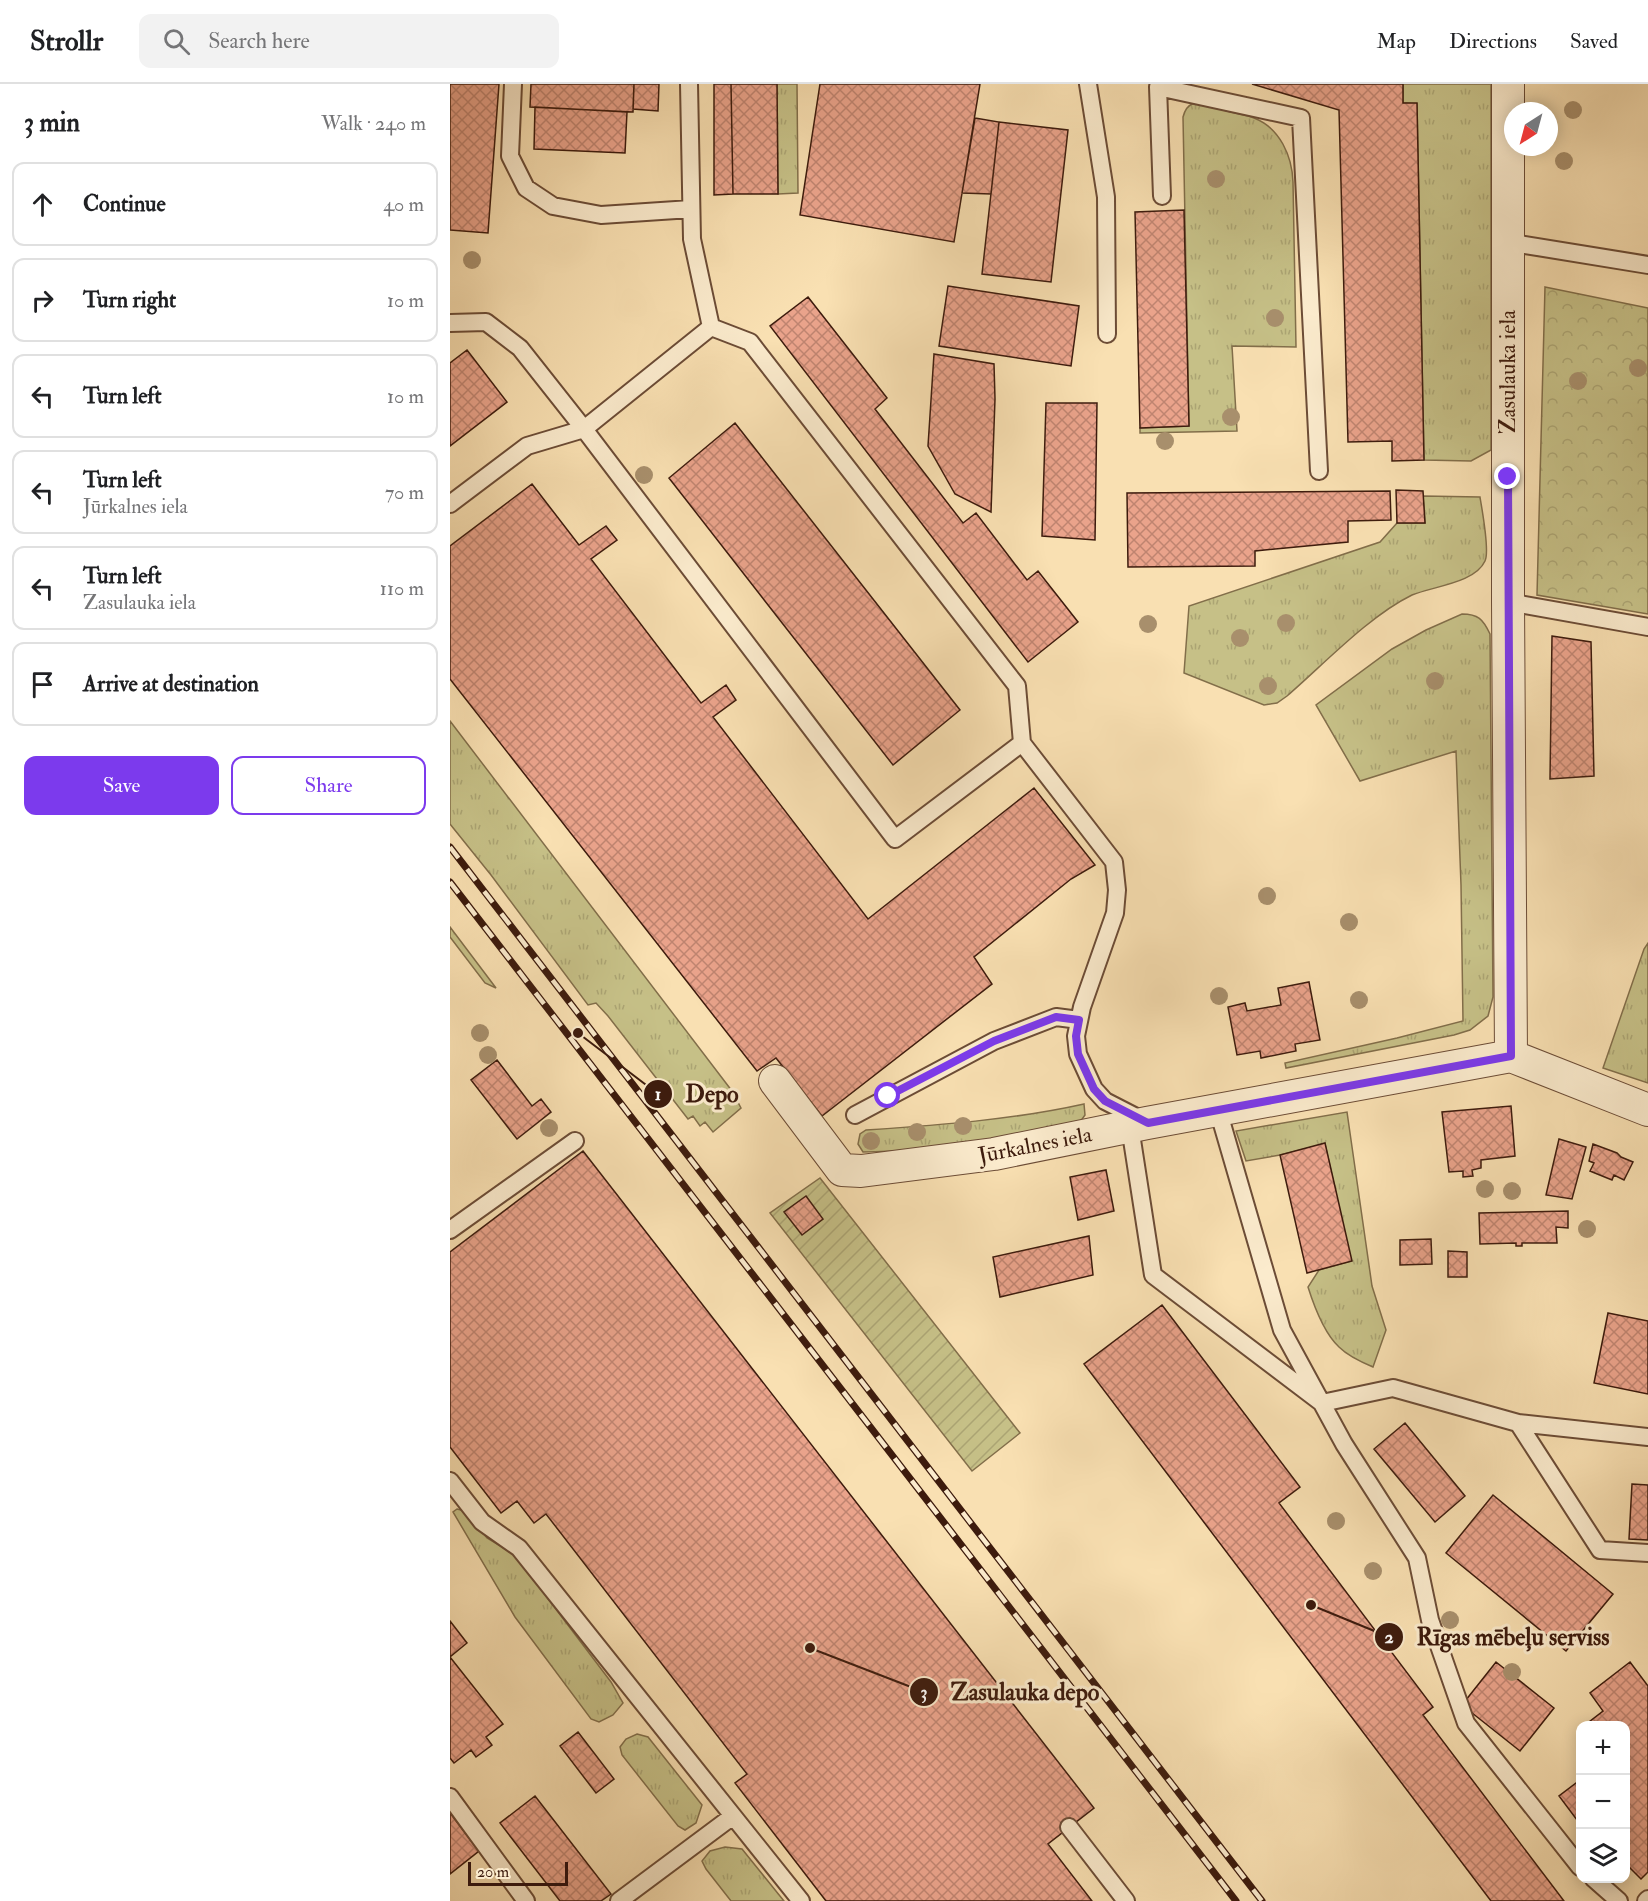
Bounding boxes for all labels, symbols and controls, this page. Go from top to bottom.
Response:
search box [139,14,559,68]
text: Strollr [30,24,103,59]
icon: search [160,25,193,58]
text: Search here [208,27,310,55]
text: Map [1376,28,1416,55]
text: Directions [1449,28,1537,55]
text: Saved [1570,28,1618,55]
north arrow [1504,102,1558,156]
text: 3 min [24,107,80,139]
text: Walk · 240 m [321,111,426,136]
icon: ahead [26,188,59,221]
text: Continue [83,190,166,218]
text: 40 m [383,192,424,217]
icon: right [26,284,59,317]
text: Turn right [83,286,176,314]
text: 10 m [387,288,424,313]
street label: Zasulauka iela [1494,309,1522,434]
icon: left [26,380,59,413]
text: Turn left [83,382,162,410]
text: 10 m [387,384,424,409]
route end [1494,463,1520,489]
text: Turn left [83,466,162,494]
icon: left [26,476,59,509]
text: 70 m [385,480,424,505]
text: Jūrkalnes iela [83,494,188,519]
text: Turn left [83,562,162,590]
icon: left [26,572,59,605]
text: 110 m [380,576,424,601]
text: Zasulauka iela [83,590,196,615]
icon: arrive [26,668,59,701]
text: Arrive at destination [83,670,259,698]
button: Save [24,756,219,815]
button: Share [231,756,426,815]
callout: Depo [643,1073,751,1115]
text: Depo [685,1079,739,1110]
route start [874,1082,900,1108]
text: 1 [655,1083,661,1106]
street label: Jūrkalnes iela [975,1120,1095,1170]
callout: Rīgas mēbeļu serviss [1374,1616,1621,1658]
text: Rīgas mēbeļu serviss [1416,1622,1610,1653]
text: 2 [1384,1626,1394,1649]
callout: Zasulauka depo [909,1671,1111,1713]
text: Zasulauka depo [951,1677,1100,1708]
text: 3 [921,1681,928,1704]
map controls [1576,1721,1630,1883]
button: + [1576,1721,1630,1775]
button: − [1576,1775,1630,1829]
button: layers [1576,1829,1630,1883]
scale bar [468,1859,568,1886]
text: 20 m [477,1862,509,1882]

